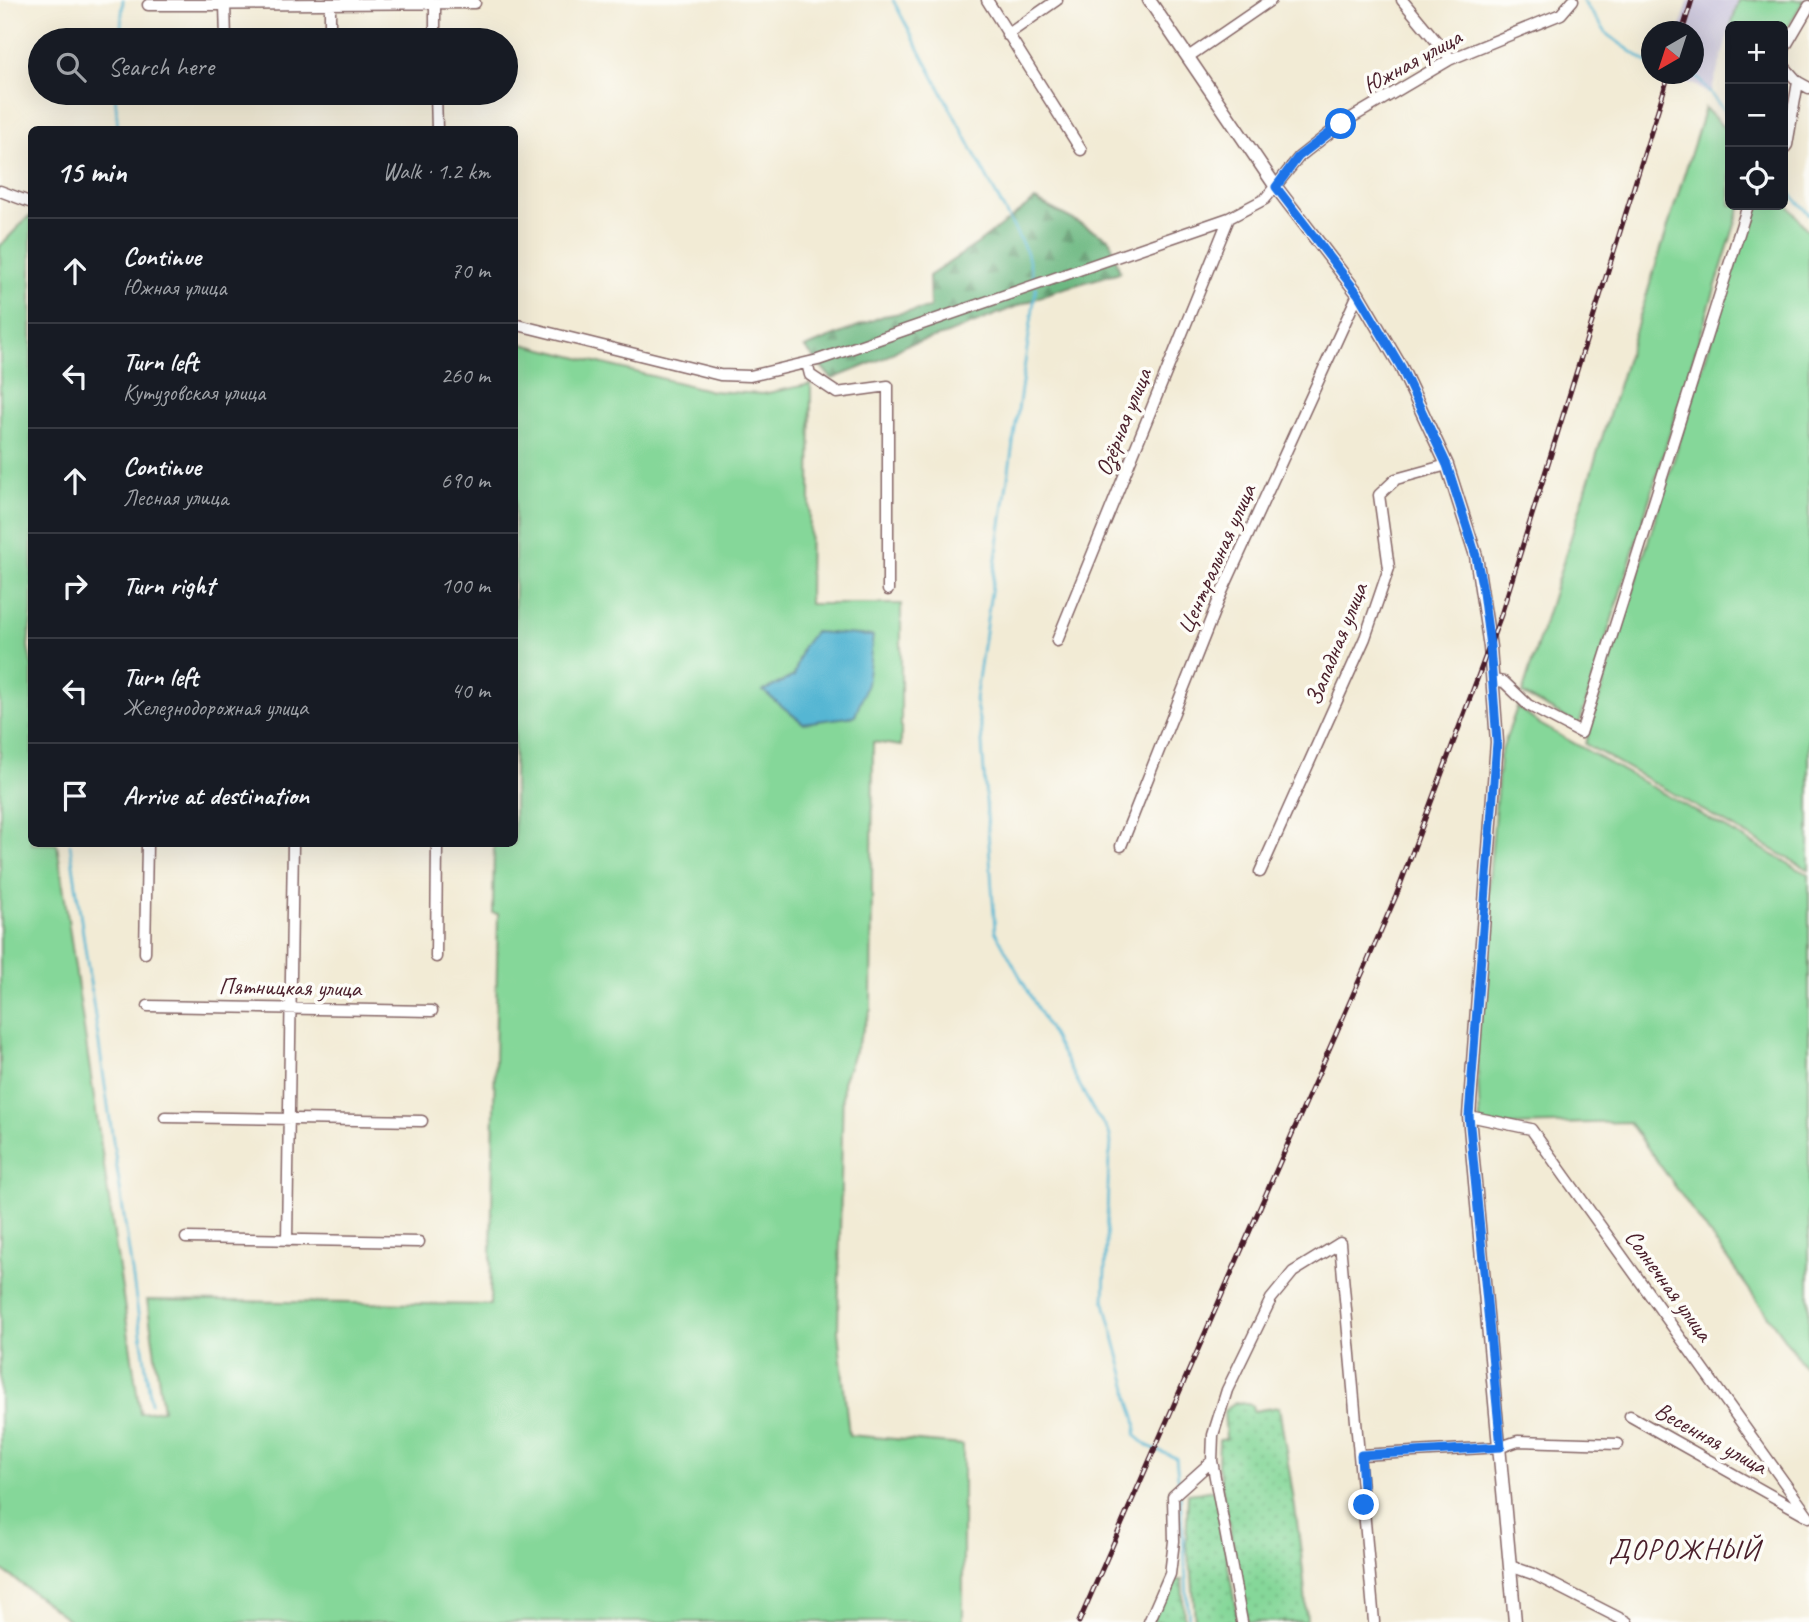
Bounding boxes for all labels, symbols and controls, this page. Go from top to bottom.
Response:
street label: Южная улица [1358,21,1468,100]
north arrow [1641,21,1704,84]
map controls [1725,21,1788,210]
button: + [1725,21,1788,84]
search box [28,28,518,105]
icon: search [52,48,90,86]
text: Search here [108,50,214,83]
button: − [1725,84,1788,147]
route start [1325,108,1356,139]
button: locate [1725,147,1788,210]
text: 15 min [56,153,127,191]
text: Walk · 1.2 km [382,157,490,186]
text: Continue [123,240,201,273]
icon: ahead [56,252,94,290]
text: 70 m [451,256,490,285]
text: Южная улица [123,273,226,302]
text: Turn left [123,345,198,378]
icon: left [56,357,94,395]
text: 260 m [441,361,490,390]
street label: Озёрная улица [1088,363,1160,480]
text: Кутузовская улица [123,378,265,407]
text: Continue [123,450,201,483]
icon: ahead [56,462,94,500]
text: 690 m [441,466,490,495]
street label: Центральная улица [1170,478,1263,639]
text: Лесная улица [123,483,228,512]
icon: right [56,567,94,605]
text: Turn right [123,569,214,602]
text: 100 m [441,571,490,600]
street label: Западная улица [1298,577,1375,710]
text: Turn left [123,660,198,693]
icon: left [56,672,94,710]
text: 40 m [451,676,490,705]
text: Железнодорожная улица [123,693,308,722]
icon: arrive [56,777,94,815]
text: Arrive at destination [123,779,309,812]
street label: Пятницкая улица [218,971,363,1003]
street label: Солнечная улица [1618,1223,1721,1348]
street label: Весенняя улица [1650,1395,1774,1482]
route end [1348,1489,1379,1520]
district label: ДОРОЖНЫЙ [1609,1532,1764,1567]

